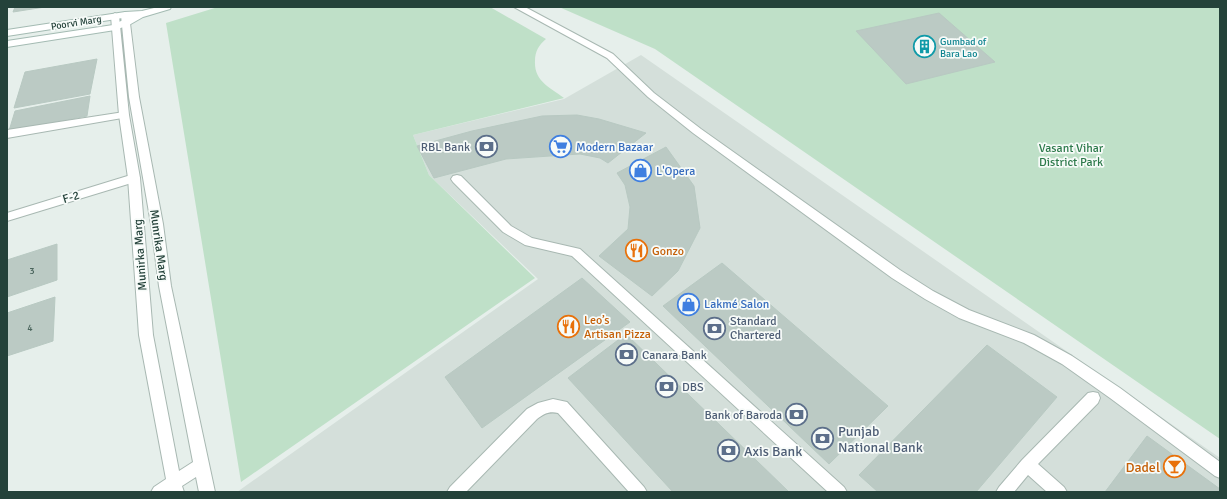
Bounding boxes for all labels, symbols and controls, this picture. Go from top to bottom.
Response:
street label: Poorvi Marg [50,13,102,33]
building icon: Gumbad of Bara Lao [911,34,937,60]
place label: Gumbad of Bara Lao [940,36,987,60]
bank icon: RBL Bank [473,134,499,160]
supermarket icon: Modern Bazaar [547,134,573,160]
place label: RBL Bank [421,140,470,155]
place label: Modern Bazaar [576,140,654,155]
park label: Vasant Vihar District Park [1039,141,1104,170]
shop icon: L'Opera [627,158,653,184]
place label: L'Opera [656,164,695,179]
street label: F-2 [61,188,81,207]
street label: Munrika Marg [146,208,171,282]
street label: Munirka Marg [131,219,150,291]
restaurant icon: Gonzo [624,238,650,264]
place label: Gonzo [652,244,684,259]
house number: 3 [29,265,35,277]
shop icon: Lakmé Salon [676,291,702,317]
place label: Lakmé Salon [704,297,769,312]
place label: Leo’s Artisan Pizza [584,313,651,342]
restaurant icon: Leo’s Artisan Pizza [556,314,582,340]
place label: Standard Chartered [730,314,781,343]
bank icon: Standard Chartered [701,315,727,341]
house number: 4 [27,322,33,334]
bank icon: Canara Bank [614,342,640,368]
place label: Canara Bank [642,348,707,363]
bank icon: DBS [654,374,680,400]
place label: DBS [682,380,704,395]
bank icon: Bank of Baroda [784,402,810,428]
place label: Bank of Baroda [704,408,782,423]
place label: Punjab National Bank [838,423,923,456]
bank icon: Punjab National Bank [809,426,835,452]
bank icon: Axis Bank [715,438,741,464]
place label: Axis Bank [744,443,802,460]
bar icon: Dadel [1162,454,1188,480]
place label: Dadel [1125,459,1160,476]

